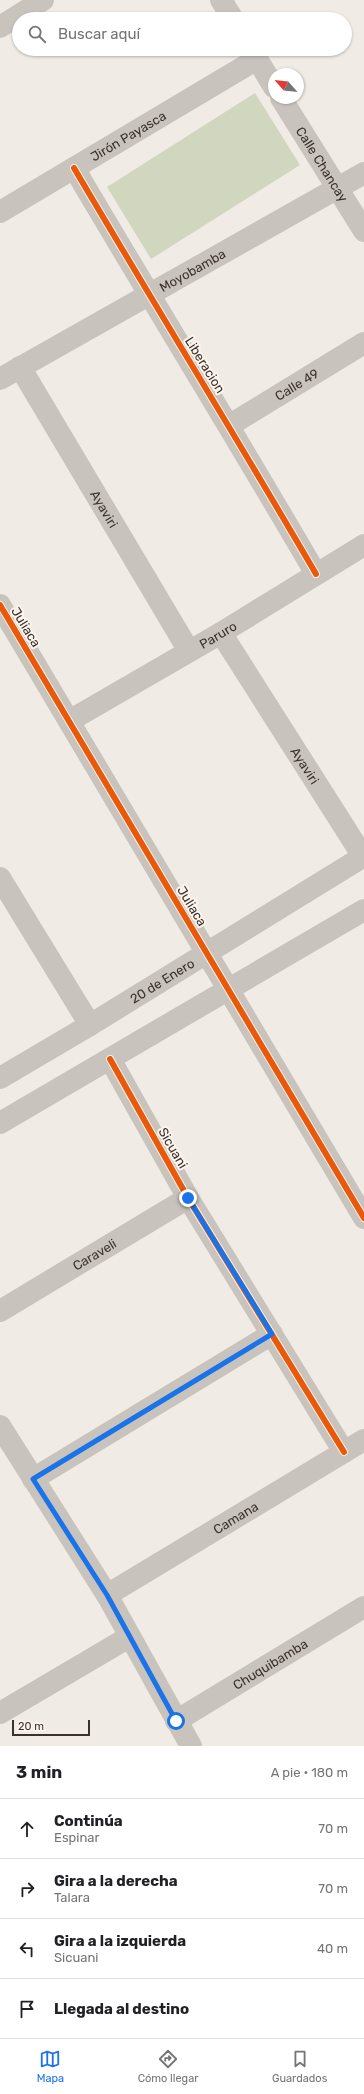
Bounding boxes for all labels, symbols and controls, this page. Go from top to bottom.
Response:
search box [12,12,352,56]
icon: search [26,23,48,45]
text: Buscar aquí [58,25,140,43]
north arrow [268,68,304,104]
street label: Jirón Payasca [88,108,168,164]
street label: Calle Chancay [293,124,351,205]
street label: Moyobamba [157,246,228,295]
street label: Liberacion [182,334,228,396]
street label: Calle 49 [272,365,321,403]
street label: Ayaviri [88,487,121,530]
street label: Juliaca [8,604,44,650]
street label: Paruro [197,618,239,651]
street label: Ayaviri [288,744,322,787]
street label: Juliaca [174,883,210,929]
street label: 20 de Enero [127,955,197,1006]
street label: Sicuani [155,1125,191,1171]
route end [179,1189,197,1207]
street label: Caraveli [70,1235,119,1273]
street label: Camana [210,1498,261,1537]
street label: Chuquibamba [230,1636,310,1692]
route start [167,1712,185,1730]
scale bar [12,1718,90,1737]
text: 20 m [18,1720,44,1733]
text: 3 min [16,1762,62,1782]
text: A pie · 180 m [271,1765,348,1780]
text: Continúa [54,1812,123,1830]
icon: ahead [16,1818,38,1840]
text: 70 m [318,1821,348,1836]
text: Espinar [54,1830,99,1845]
text: Gira a la derecha [54,1872,178,1890]
icon: right [16,1878,38,1900]
text: 70 m [318,1881,348,1896]
text: Talara [54,1890,90,1905]
text: Gira a la izquierda [54,1932,186,1950]
icon: left [16,1938,38,1960]
text: 40 m [317,1941,348,1956]
text: Sicuani [54,1950,98,1965]
icon: arrive [16,1998,38,2020]
text: Llegada al destino [54,2000,189,2018]
tab: Mapa [37,2048,64,2085]
tab: Cómo llegar [138,2048,198,2085]
tab: Guardados [272,2048,327,2085]

